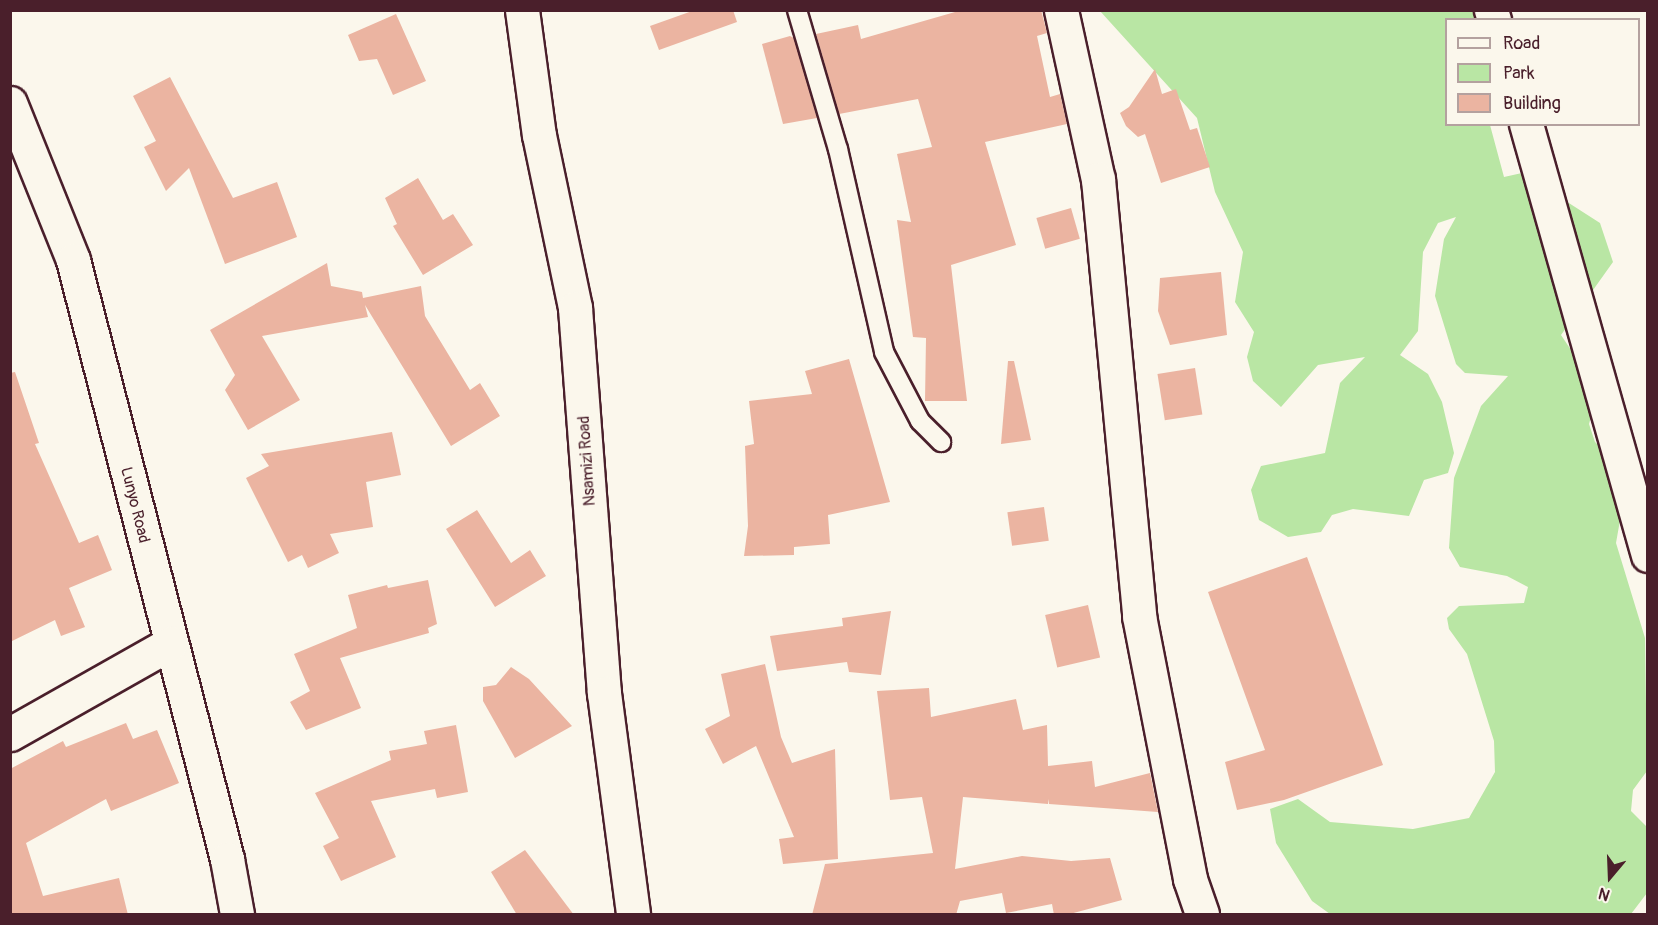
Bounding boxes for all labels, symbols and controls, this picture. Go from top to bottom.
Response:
legend [1445,18,1640,126]
text: Road [1503,32,1540,55]
text: Park [1503,62,1535,85]
text: Building [1503,92,1561,115]
street label: Nsamizi Road [574,415,600,507]
street label: Lunyo Road [116,465,154,545]
north arrow [1580,847,1640,907]
text: N [1596,883,1613,905]

